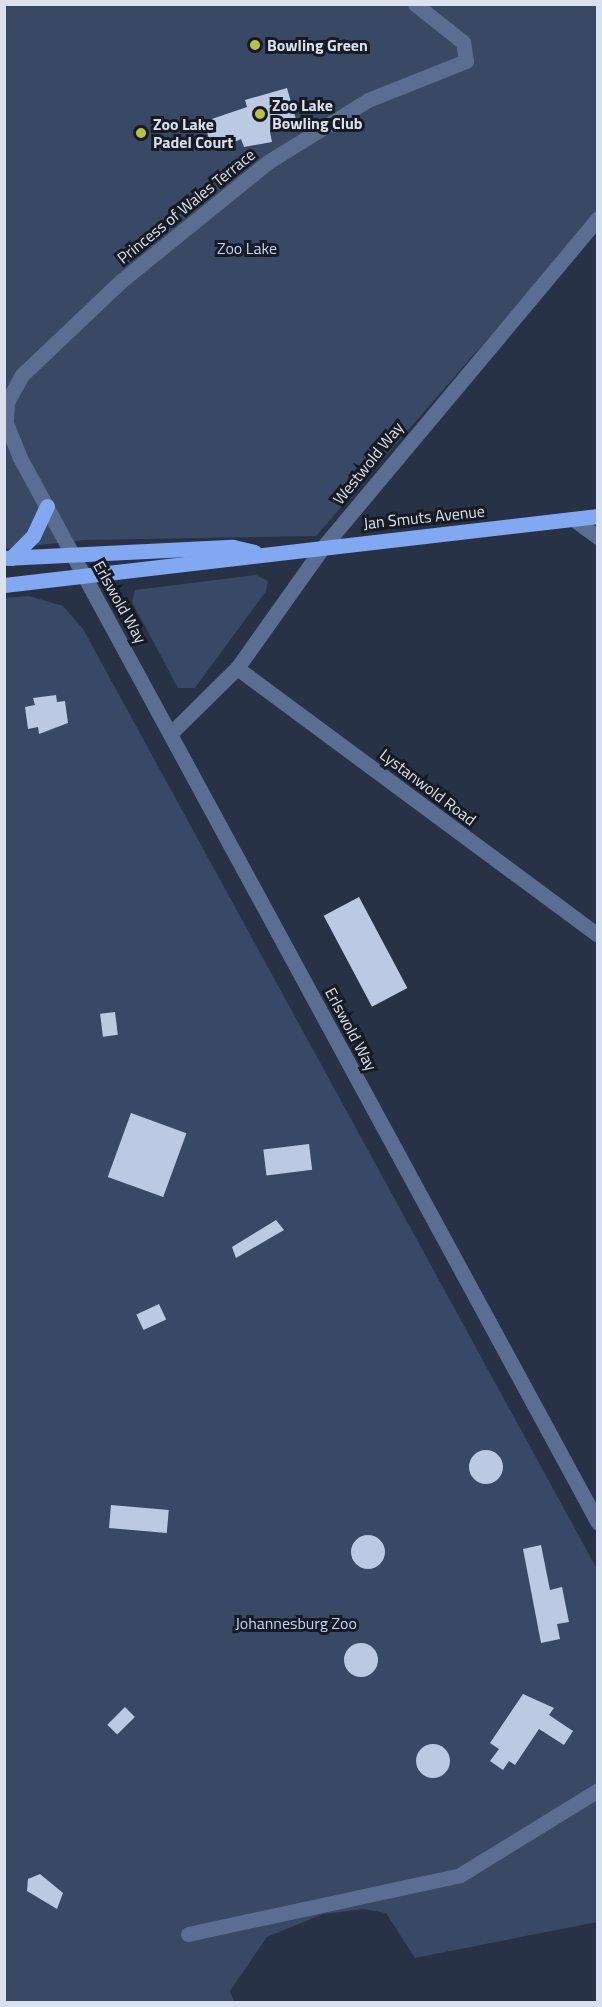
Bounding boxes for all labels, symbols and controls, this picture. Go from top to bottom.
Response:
place label: Bowling Green [267,35,368,55]
marker: Bowling Green [248,38,262,52]
place label: Zoo Lake Bowling Club [272,95,363,133]
marker: Zoo Lake Bowling Club [253,107,267,121]
place label: Zoo Lake Padel Court [153,114,233,152]
marker: Zoo Lake Padel Court [134,126,148,140]
street label: Princess of Wales Terrace [113,145,259,267]
park label: Zoo Lake [217,238,277,258]
street label: Westwold Way [329,418,407,508]
street label: Jan Smuts Avenue [362,501,486,533]
street label: Erlswold Way [89,557,151,647]
street label: Lystanwold Road [376,745,480,829]
street label: Erlswold Way [321,984,381,1074]
park label: Johannesburg Zoo [235,1613,357,1633]

